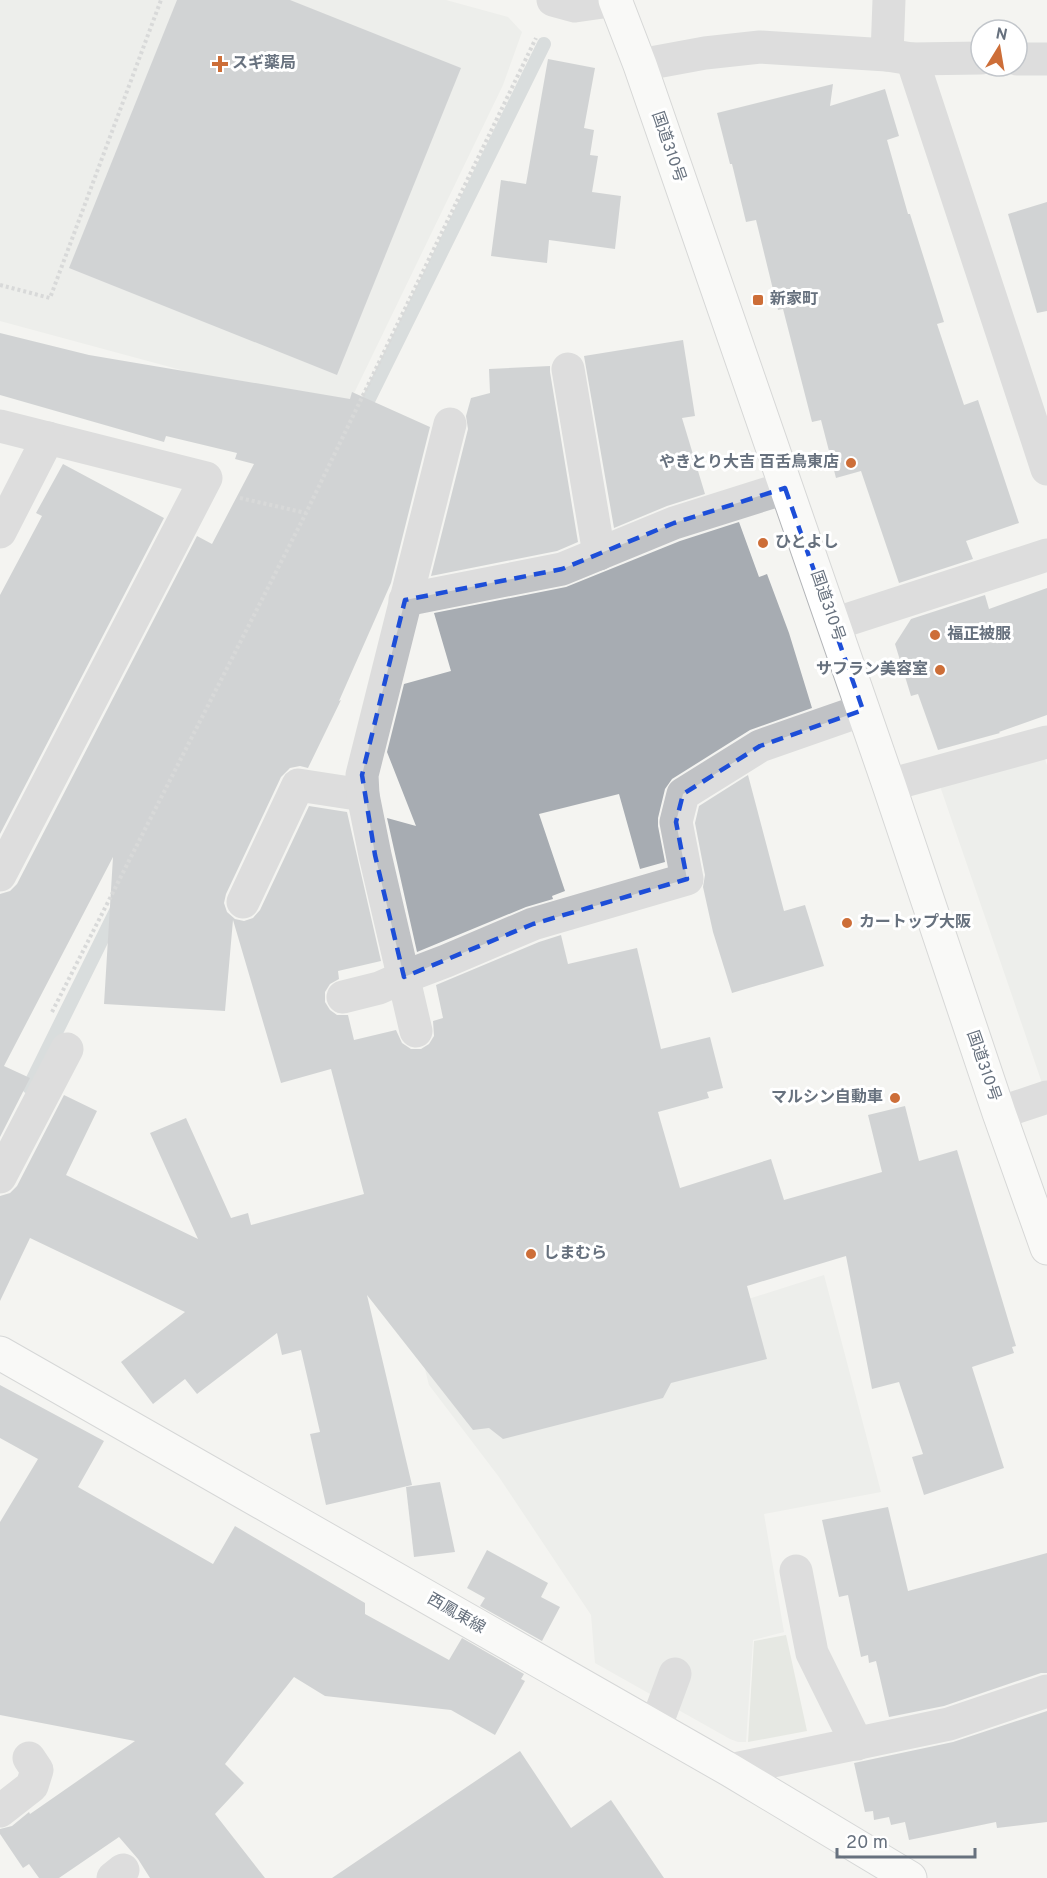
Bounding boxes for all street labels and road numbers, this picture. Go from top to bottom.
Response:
street label: 国道310号 [647,109,689,185]
street label: 国道310号 [806,568,848,644]
street label: 国道310号 [962,1028,1004,1104]
street label: 西鳳東線 [423,1589,489,1639]

